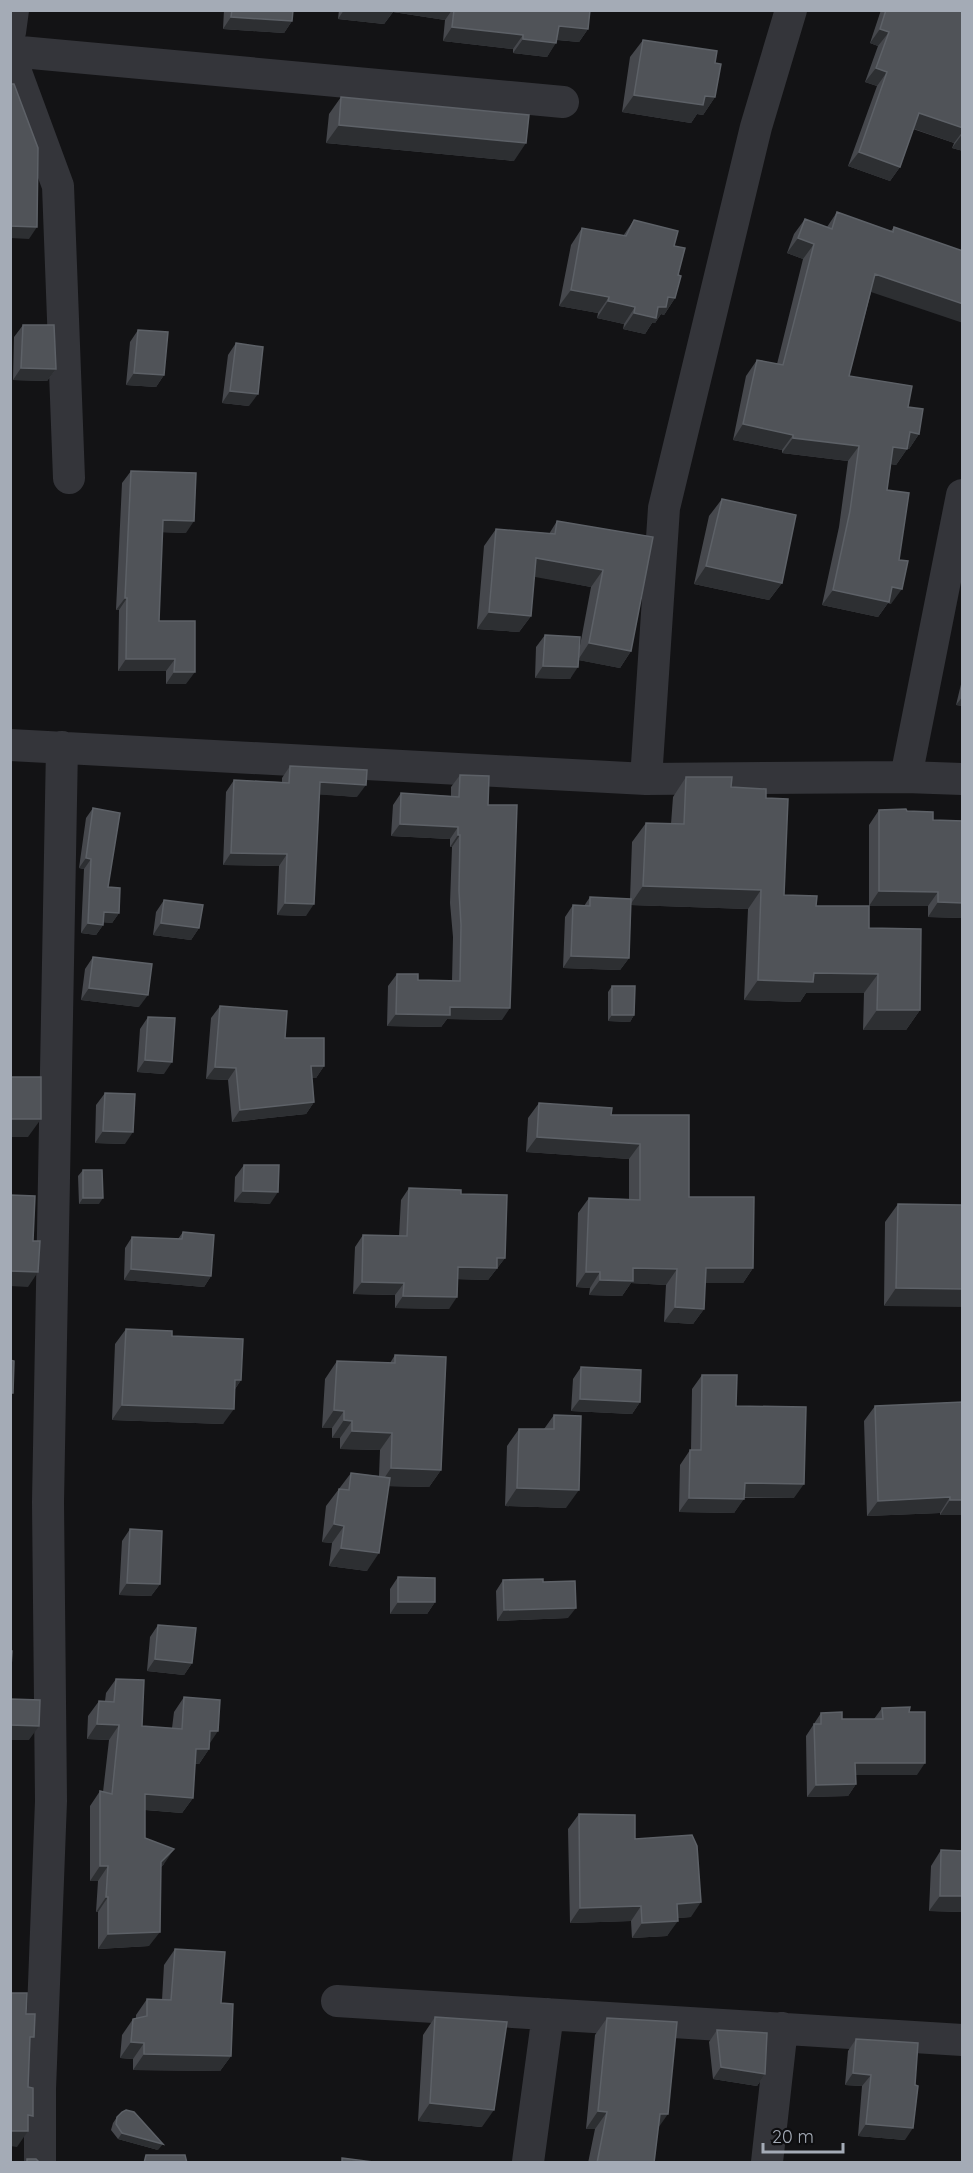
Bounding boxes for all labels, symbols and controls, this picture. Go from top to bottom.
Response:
scale bar [763,2116,842,2154]
text: 20 m [772,2125,814,2148]

